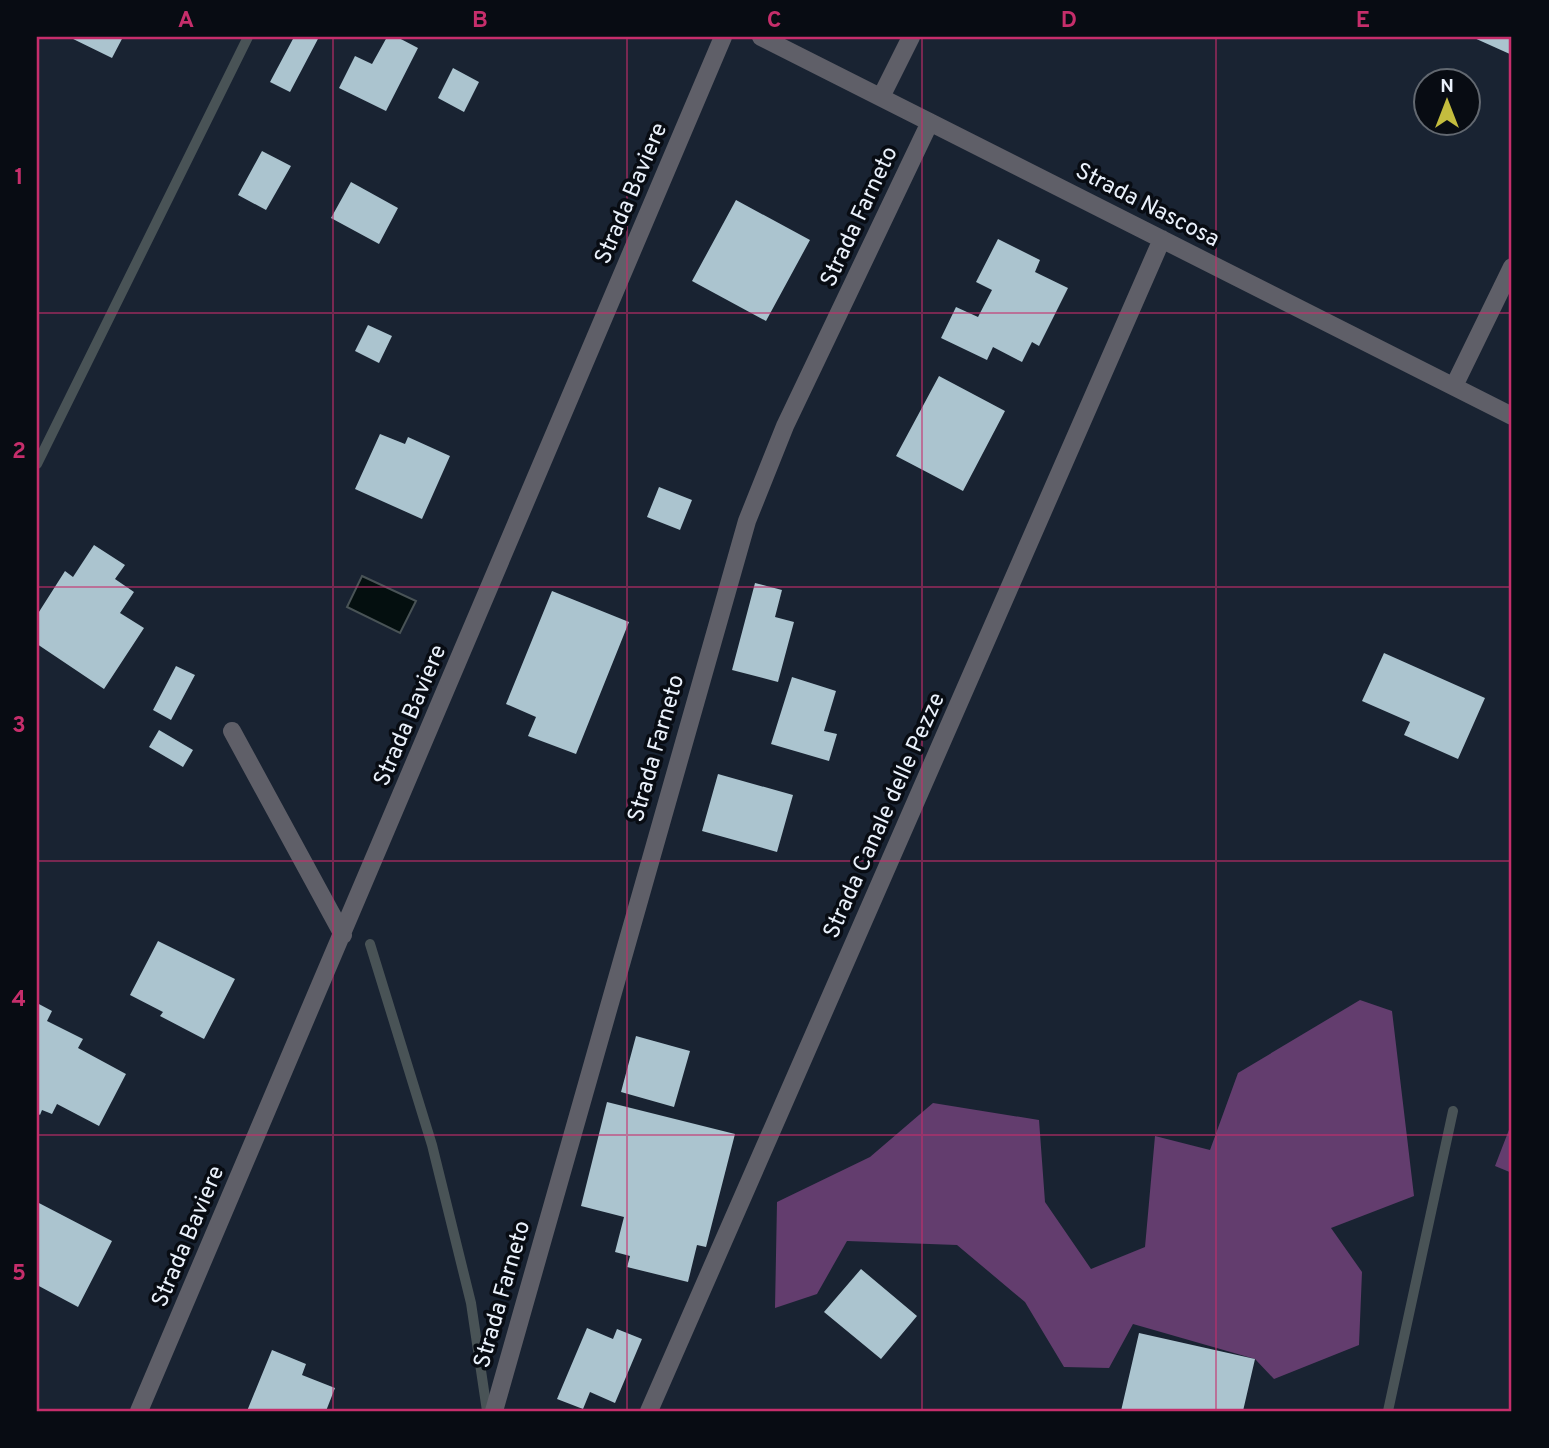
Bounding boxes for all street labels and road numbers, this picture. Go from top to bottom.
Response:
street label: Strada Baviere [589,119,675,269]
street label: Strada Farneto [815,142,905,292]
street label: Strada Nascosa [1070,157,1224,255]
street label: Strada Baviere [368,641,454,791]
street label: Strada Farneto [623,672,692,826]
street label: Strada Canale delle Pezze [818,689,953,943]
street label: Strada Baviere [146,1162,232,1312]
street label: Strada Farneto [469,1218,538,1372]

